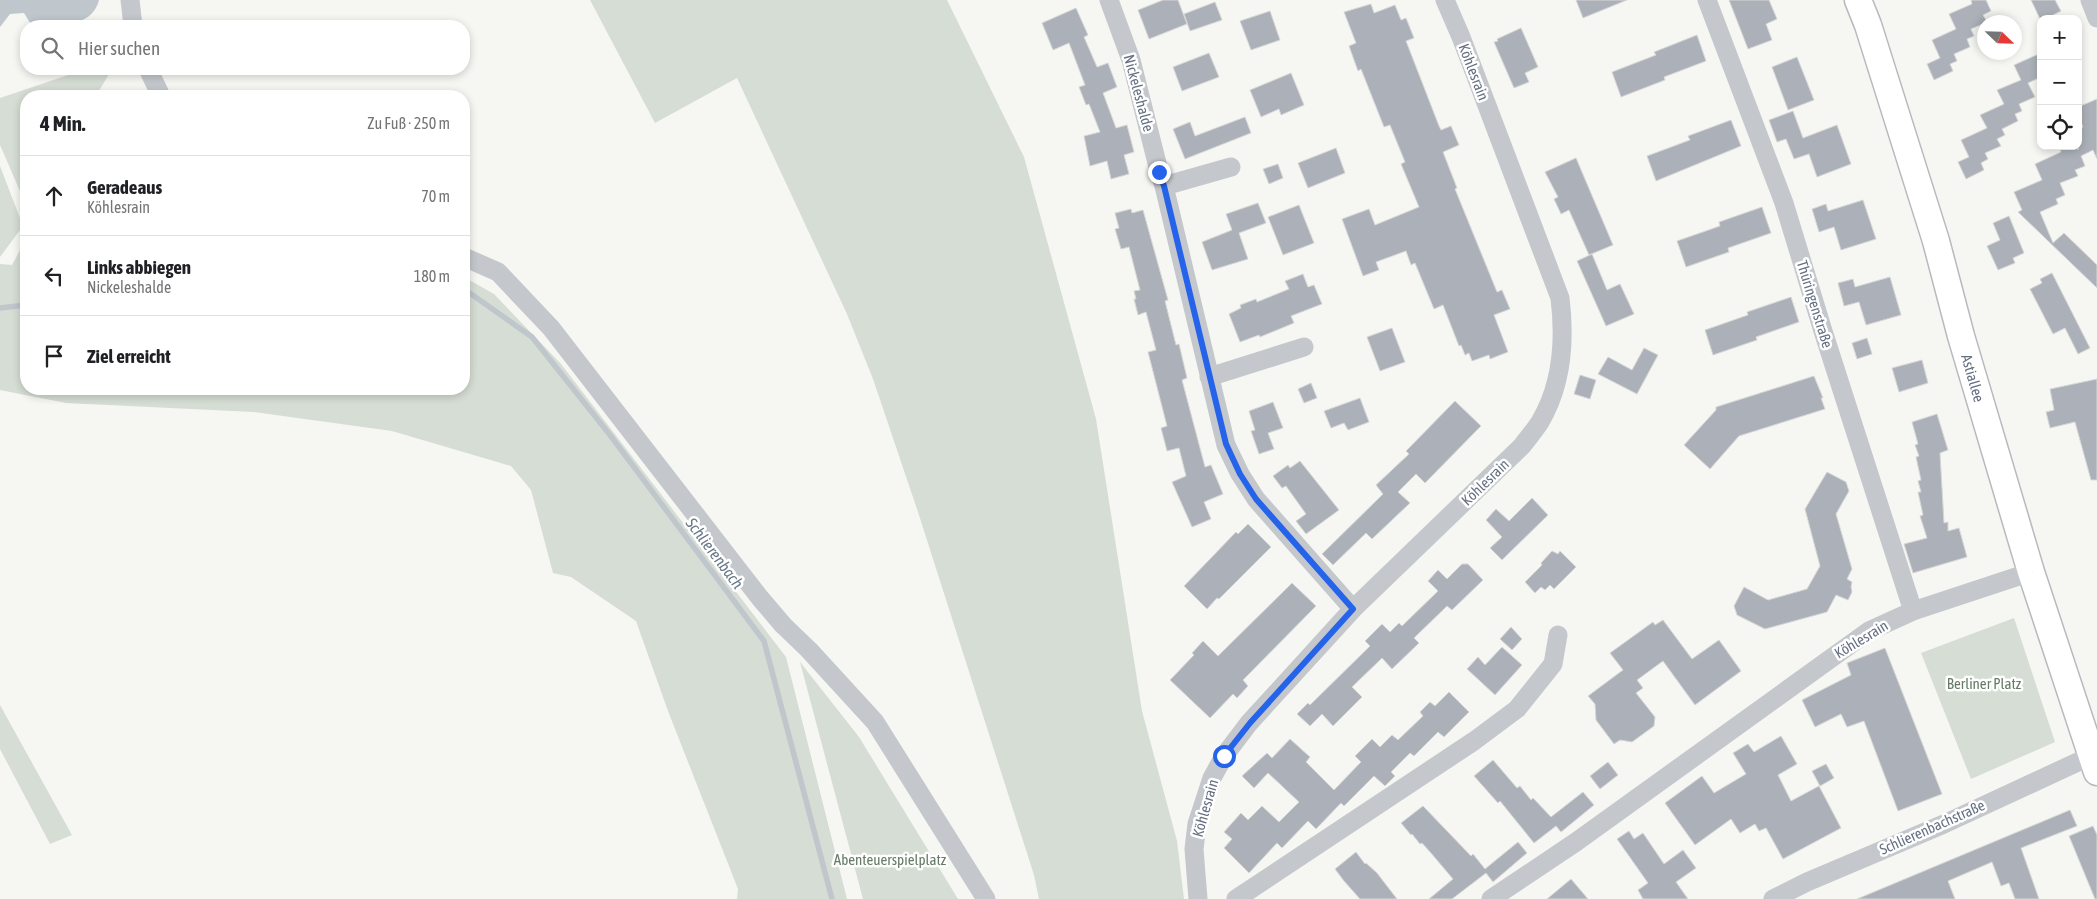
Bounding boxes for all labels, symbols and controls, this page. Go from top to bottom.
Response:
north arrow [1977,15,2022,60]
map controls [2037,15,2082,150]
button: + [2037,15,2082,60]
search box [20,20,470,75]
icon: search [38,34,66,62]
text: Hier suchen [78,37,160,59]
street label: Köhlesrain [1455,41,1493,103]
street label: Nickeleshalde [1121,53,1157,133]
button: − [2037,60,2082,105]
button: locate [2037,105,2082,150]
text: 4 Min. [40,111,86,135]
text: Zu Fuß · 250 m [367,114,450,132]
route end [1148,161,1171,184]
text: Geradeaus [87,176,162,198]
icon: ahead [40,182,68,210]
text: 70 m [421,187,450,205]
text: Köhlesrain [87,198,150,216]
text: Links abbiegen [87,256,191,278]
street label: Thüringenstraße [1794,258,1836,350]
icon: left [40,262,68,290]
text: 180 m [414,267,450,285]
text: Nickeleshalde [87,278,171,296]
icon: arrive [40,342,68,370]
text: Ziel erreicht [87,345,171,367]
street label: Astiallee [1958,352,1988,404]
street label: Köhlesrain [1458,455,1512,509]
water label: Schlierenbach [682,513,747,592]
street label: Köhlesrain [1831,616,1891,662]
park label: Berliner Platz [1947,675,2022,692]
route start [1213,745,1236,768]
street label: Köhlesrain [1189,777,1221,839]
street label: Schlierenbachstraße [1877,796,1987,858]
park label: Abenteuerspielplatz [834,851,947,868]

